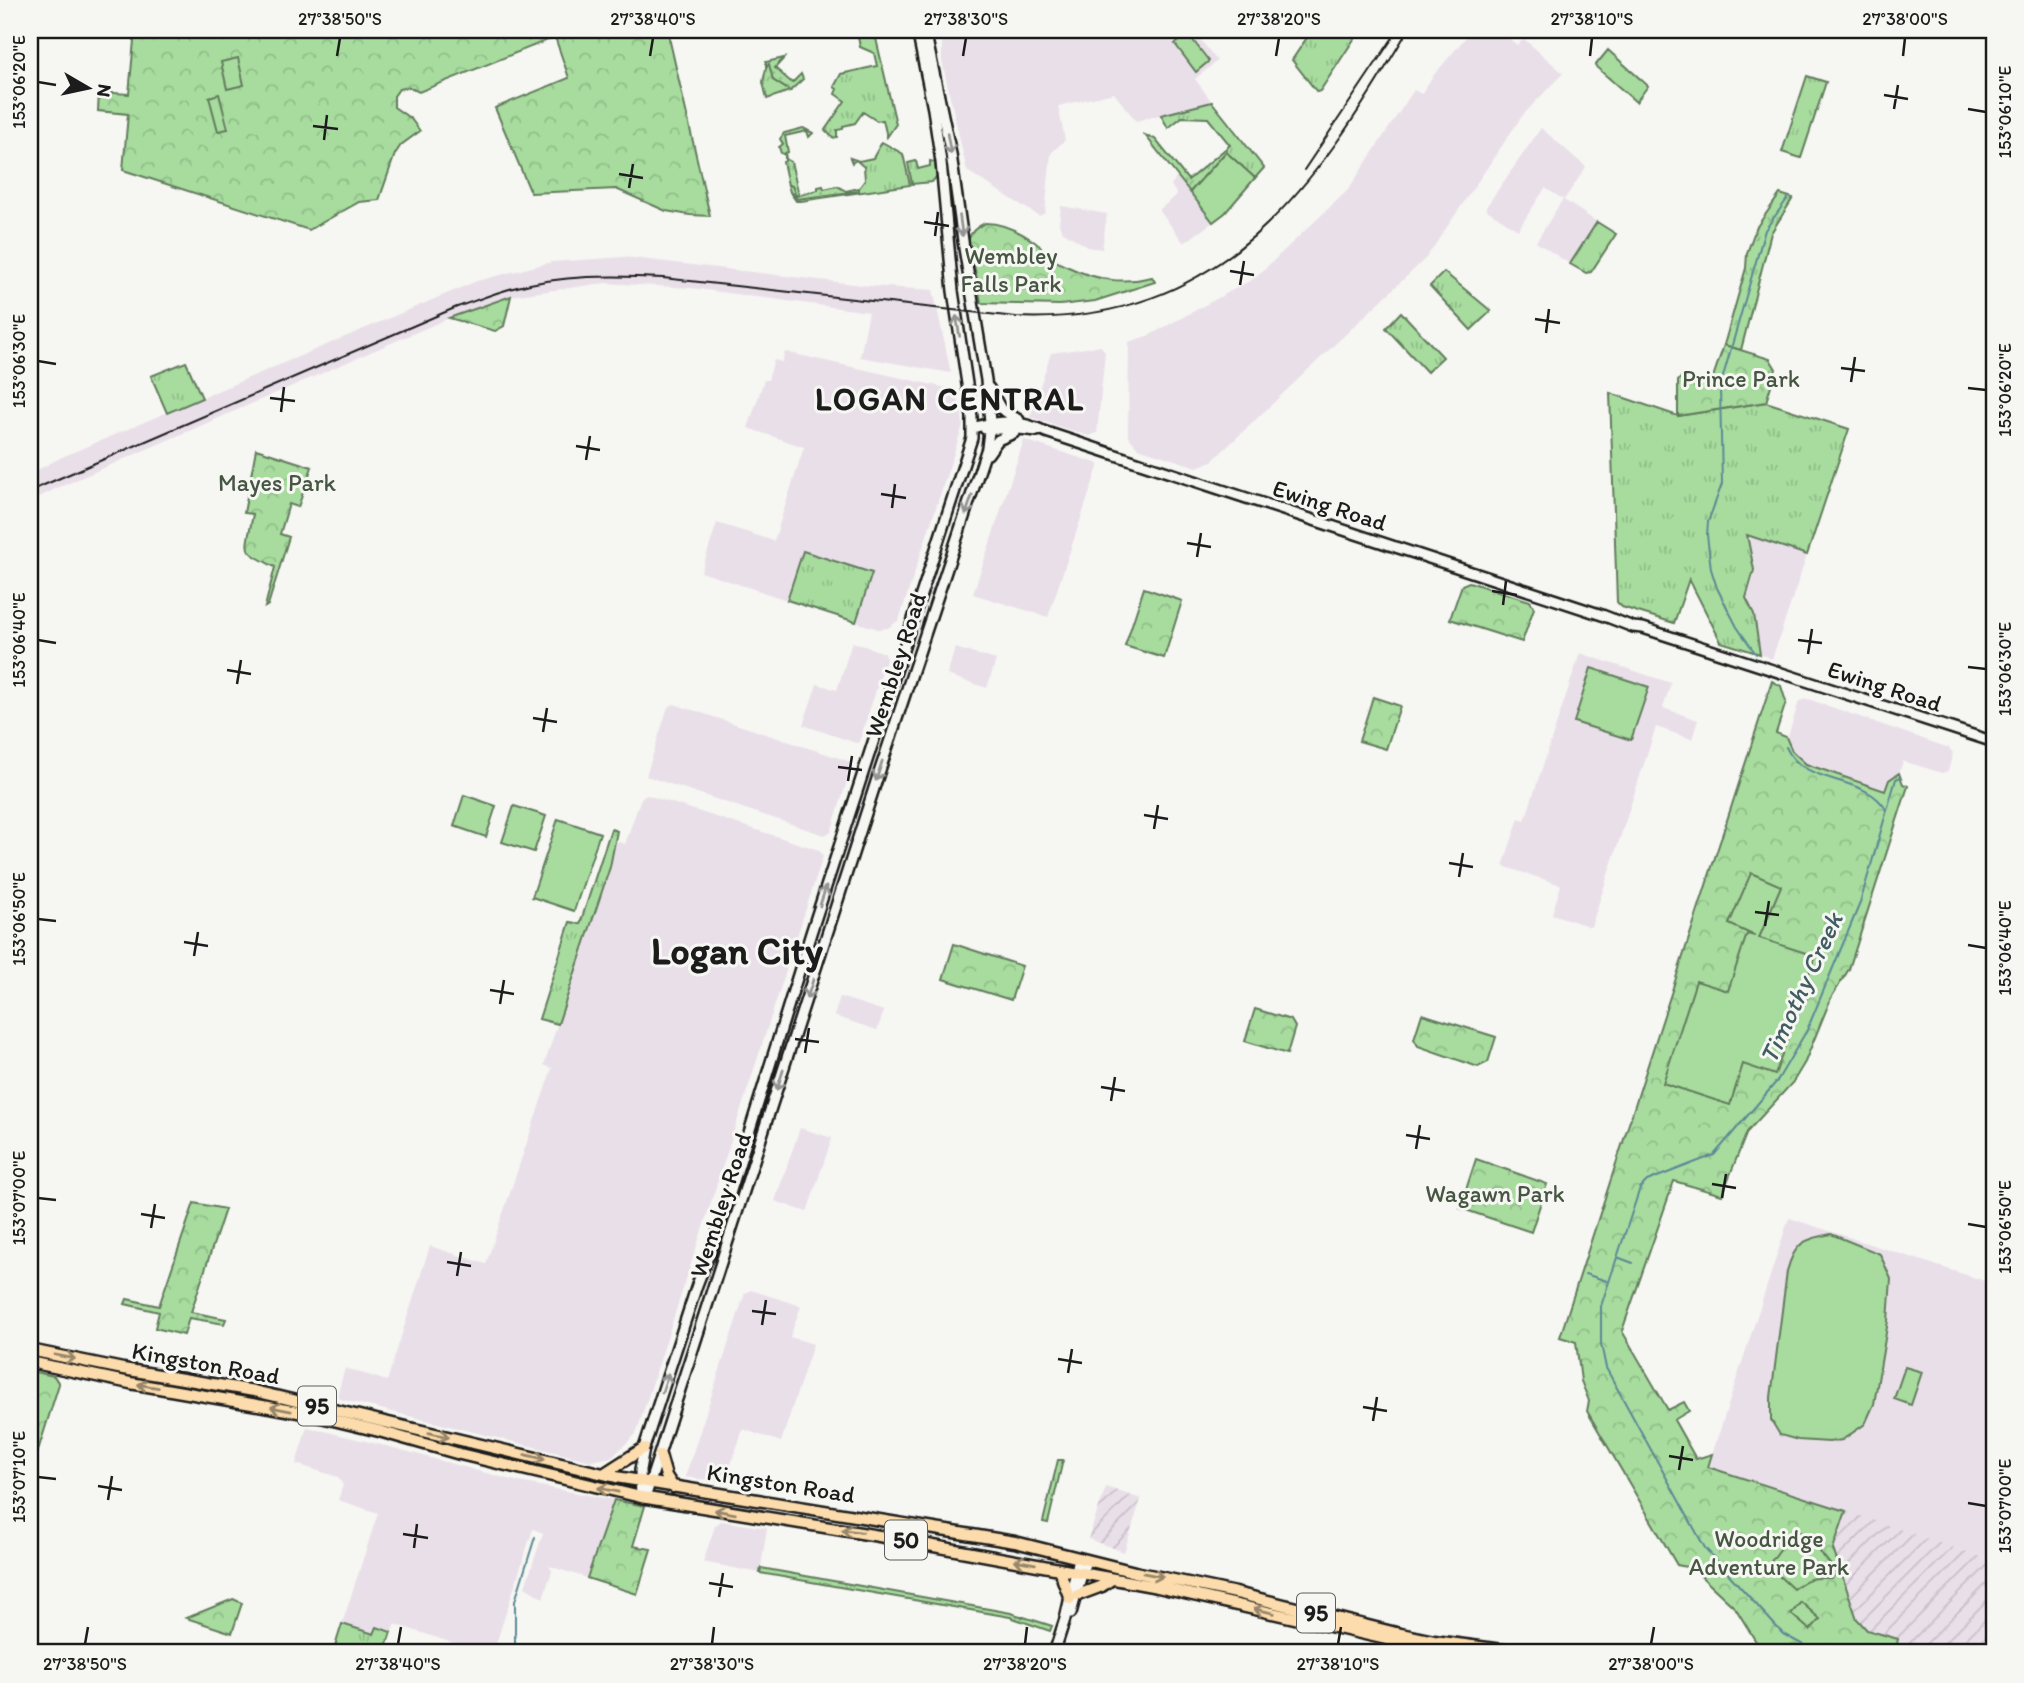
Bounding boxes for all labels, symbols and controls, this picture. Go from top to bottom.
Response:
text: 27°38'50"S [298,8,382,30]
text: 27°38'40"S [610,8,696,30]
text: 27°38'30"S [924,8,1008,30]
text: 27°38'20"S [1237,8,1321,30]
text: 27°38'10"S [1551,8,1633,30]
text: 27°38'00"S [1862,8,1948,30]
text: 153°06'20"E [8,35,30,129]
north arrow [52,52,122,122]
text: 153°06'10"E [1994,66,2016,158]
text: N [92,82,117,99]
one-way arrow [943,132,957,155]
one-way arrow [954,214,967,237]
park label: Wembley Falls Park [960,241,1062,298]
text: 153°06'30"E [8,314,30,408]
one-way arrow [951,315,964,338]
text: 153°06'20"E [1994,343,2016,437]
park label: Prince Park [1682,364,1800,393]
district label: LOGAN CENTRAL [815,380,1085,418]
park label: Mayes Park [218,468,337,497]
street label: Ewing Road [1269,473,1391,537]
one-way arrow [962,494,975,516]
street label: Wembley Road [858,589,932,741]
text: 153°06'40"E [8,592,30,688]
text: 153°06'30"E [1994,622,2016,716]
street label: Ewing Road [1824,654,1946,718]
one-way arrow [872,760,885,782]
text: 153°06'50"E [8,872,30,966]
one-way arrow [818,885,830,907]
text: 153°06'40"E [1994,900,2016,996]
water label: Timothy Creek [1752,906,1851,1068]
district label: Logan City [651,928,823,974]
one-way arrow [803,978,815,1000]
one-way arrow [773,1069,786,1091]
street label: Wembley Road [683,1129,757,1281]
text: 153°07'00"E [8,1150,30,1245]
park label: Wagawn Park [1425,1179,1565,1208]
text: 153°06'50"E [1994,1180,2016,1274]
street label: Kingston Road [130,1336,282,1390]
one-way arrow [53,1351,76,1364]
one-way arrow [660,1372,672,1394]
one-way arrow [138,1379,160,1392]
road number: 95 [298,1386,336,1426]
one-way arrow [270,1401,293,1415]
one-way arrow [427,1429,450,1443]
text: 153°07'10"E [8,1431,30,1523]
one-way arrow [523,1451,546,1465]
street label: Kingston Road [705,1457,857,1509]
text: 153°07'00"E [1994,1458,2016,1553]
one-way arrow [597,1483,620,1497]
one-way arrow [714,1505,737,1518]
road number: 50 [885,1520,927,1560]
park label: Woodridge Adventure Park [1689,1524,1850,1581]
one-way arrow [841,1525,863,1538]
one-way arrow [1014,1555,1037,1569]
one-way arrow [1141,1569,1164,1583]
road number: 95 [1297,1594,1335,1632]
one-way arrow [1253,1604,1276,1617]
text: 27°38'50"S [43,1653,127,1675]
text: 27°38'40"S [355,1653,441,1675]
text: 27°38'30"S [670,1653,754,1675]
text: 27°38'20"S [983,1653,1067,1675]
text: 27°38'10"S [1297,1653,1379,1675]
text: 27°38'00"S [1608,1653,1694,1675]

